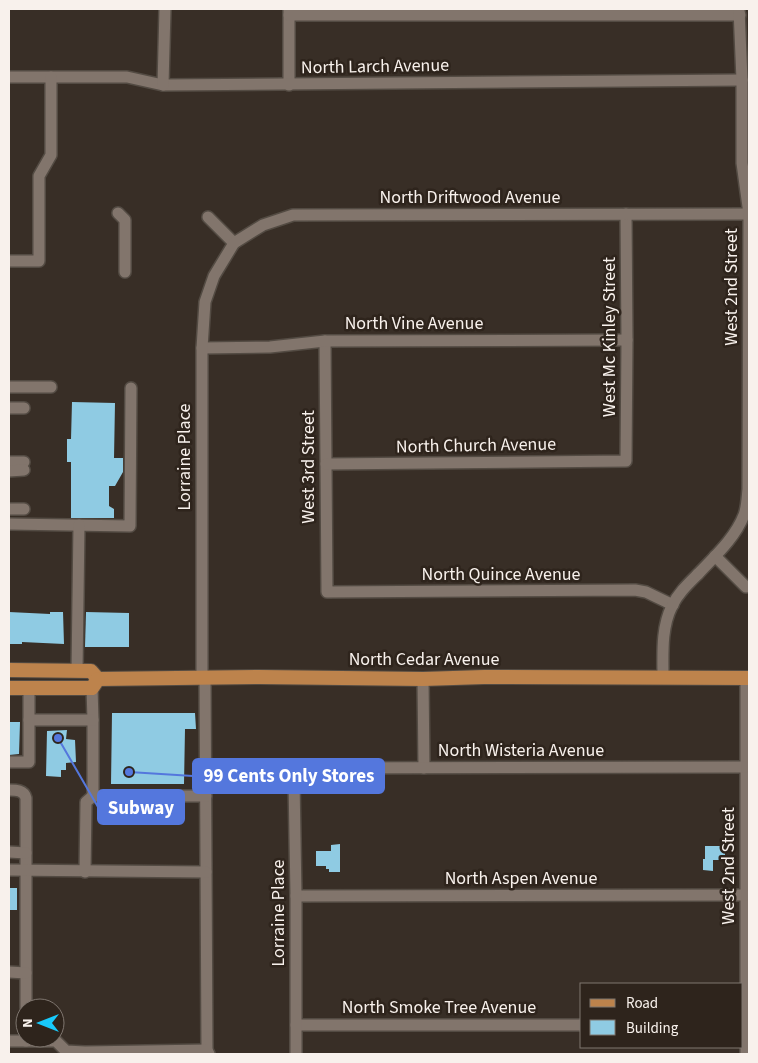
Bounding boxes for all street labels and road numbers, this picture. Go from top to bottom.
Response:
street label: North Larch Avenue [301,53,449,80]
street label: North Driftwood Avenue [379,185,561,210]
street label: West 2nd Street [719,228,744,346]
street label: West Mc Kinley Street [597,257,622,417]
street label: North Vine Avenue [345,311,483,336]
street label: Lorraine Place [172,404,197,510]
street label: West 3rd Street [296,410,321,524]
street label: North Church Avenue [396,432,556,459]
street label: North Quince Avenue [422,562,581,587]
street label: North Cedar Avenue [349,647,499,672]
street label: North Wisteria Avenue [438,738,604,763]
street label: West 2nd Street [716,807,741,925]
street label: Lorraine Place [266,860,291,966]
street label: North Aspen Avenue [445,866,597,891]
street label: North Smoke Tree Avenue [342,995,536,1020]

